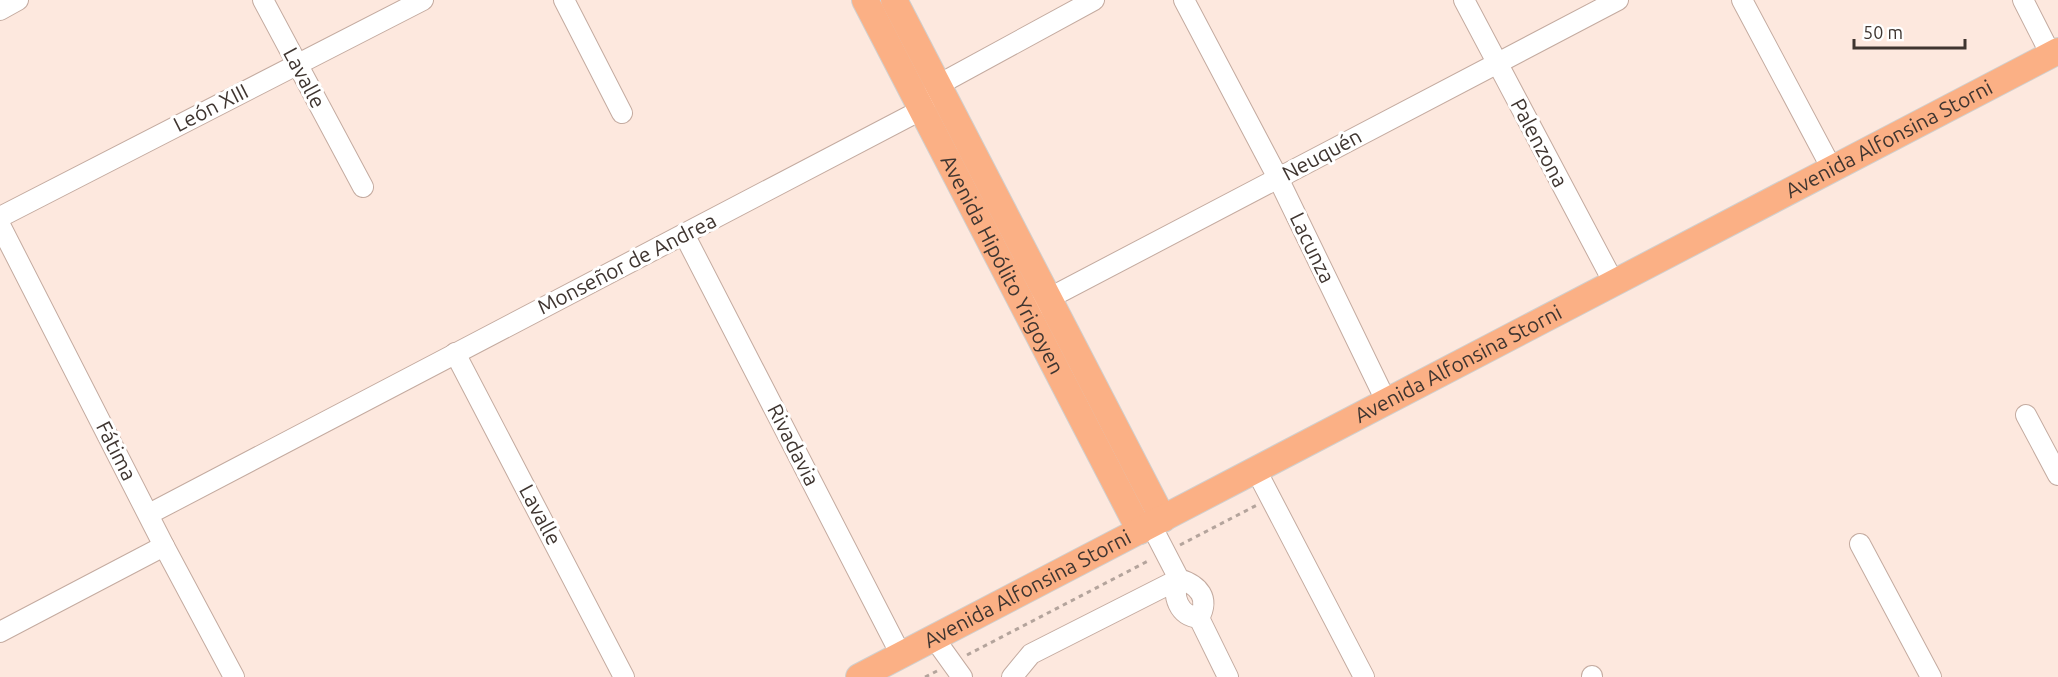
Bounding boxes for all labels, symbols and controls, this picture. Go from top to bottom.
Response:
scale bar [1854,12,1965,50]
text: 50 m [1863,22,1903,42]
street label: Lavalle [279,43,331,112]
street label: Avenida Alfonsina Storni [1781,74,1996,202]
street label: León XIII [169,78,252,136]
street label: Palenzona [1507,94,1573,191]
street label: Neuquén [1278,123,1365,185]
street label: Avenida Hipólito Yrigoyen [936,151,1069,378]
street label: Monseñor de Andrea [533,208,720,319]
street label: Lacunza [1286,208,1340,287]
street label: Avenida Alfonsina Storni [1350,299,1565,427]
street label: Rivadavia [763,400,825,489]
street label: Fátima [92,417,142,484]
street label: Lavalle [515,480,567,549]
street label: Avenida Alfonsina Storni [919,524,1135,652]

